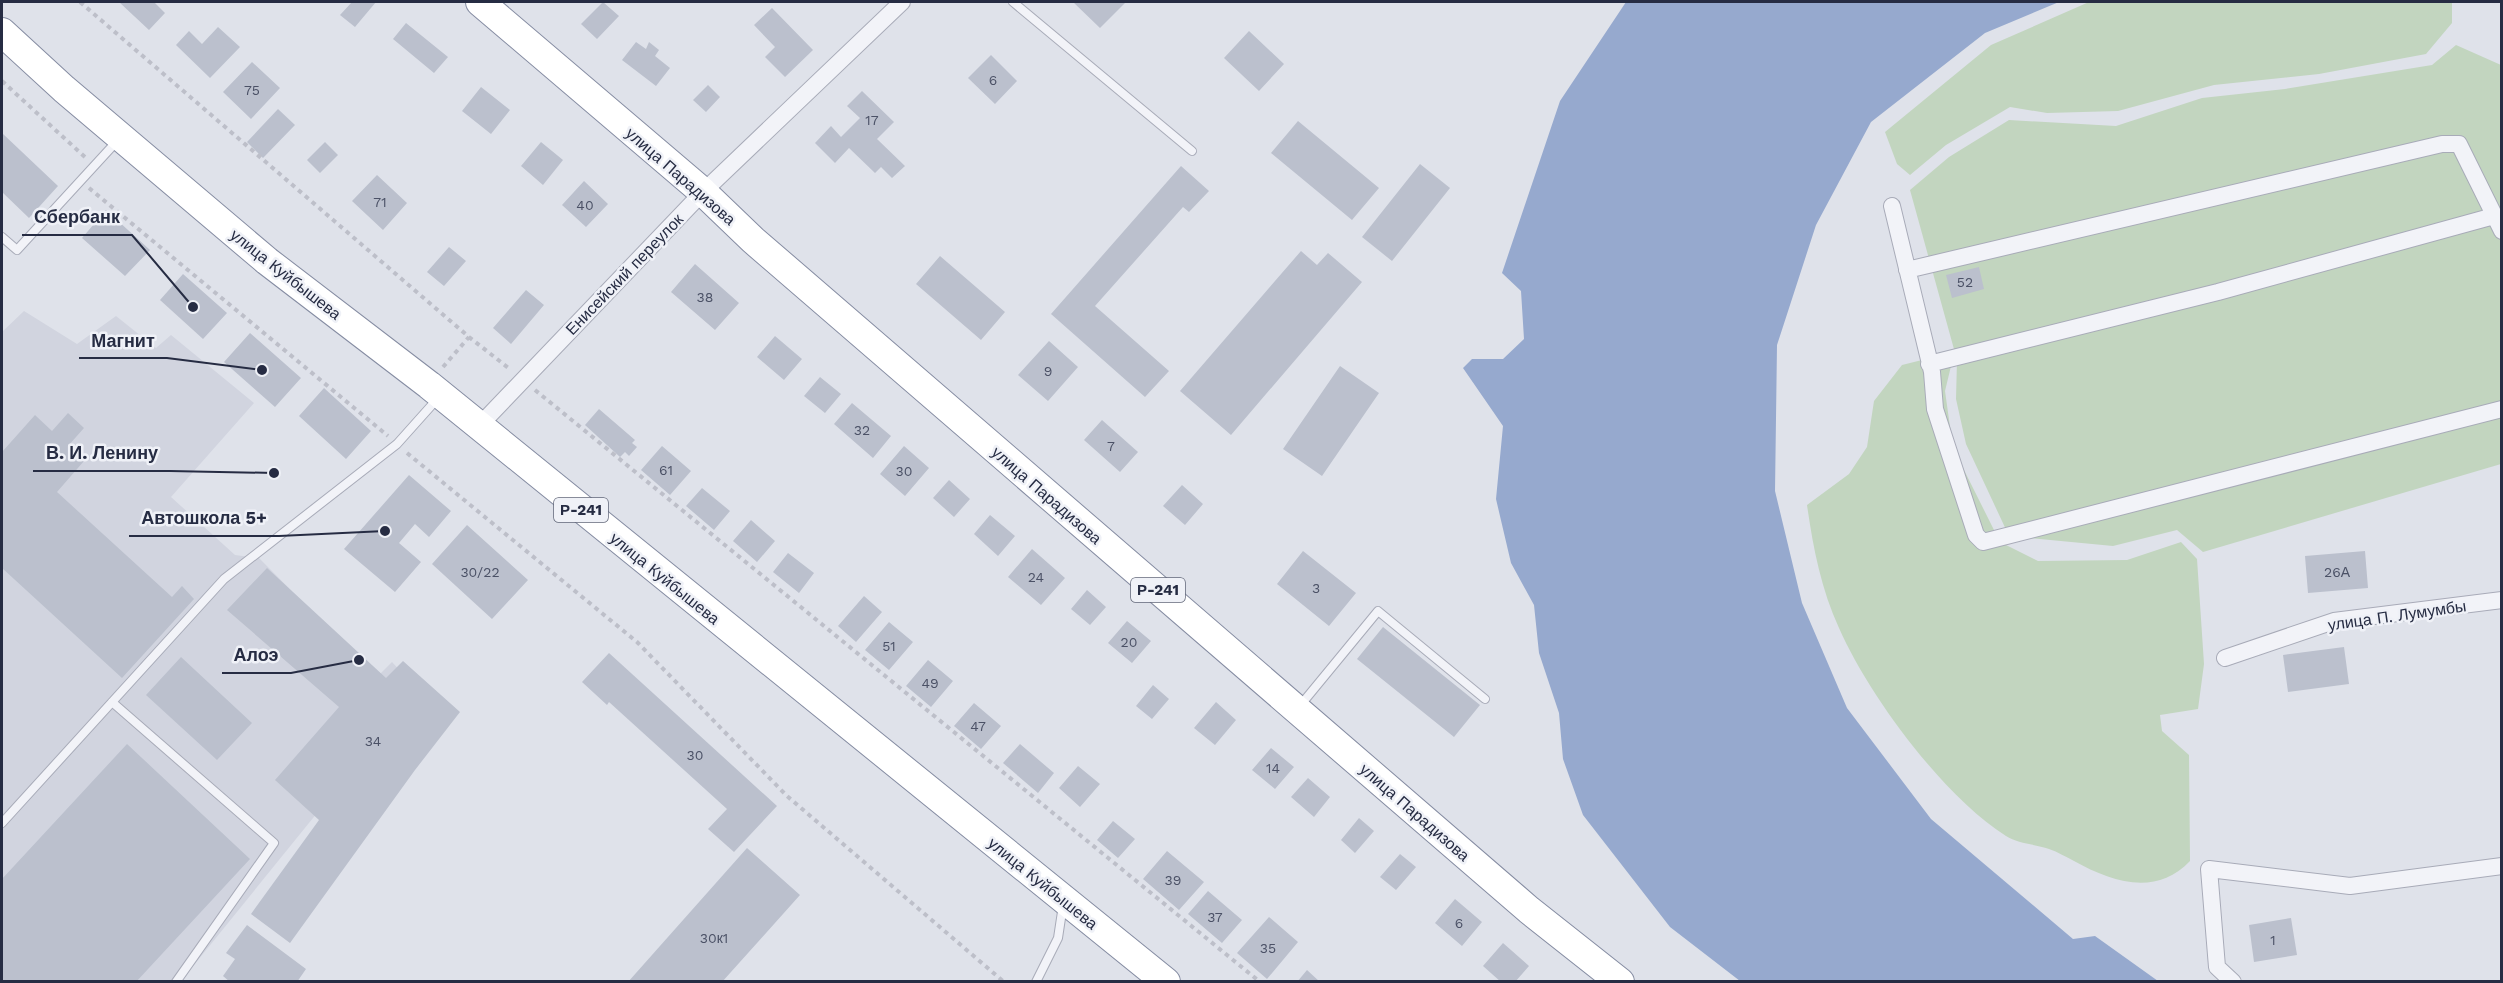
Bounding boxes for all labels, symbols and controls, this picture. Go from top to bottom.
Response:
house number: 6 [989,72,997,88]
house number: 75 [244,82,260,98]
house number: 17 [865,112,879,128]
street label: улица Парадизова [622,124,740,229]
house number: 71 [373,194,387,210]
house number: 40 [576,197,594,213]
callout: Сбербанк [22,199,132,235]
text: Сбербанк [34,206,121,227]
street label: Енисейский переулок [562,209,688,339]
street label: улица Куйбышева [227,225,345,324]
house number: 52 [1957,274,1973,290]
house number: 38 [697,289,713,305]
callout: Магнит [79,322,167,358]
text: Магнит [91,330,155,351]
house number: 9 [1044,363,1052,379]
house number: 32 [854,422,870,438]
callout: В. И. Ленину [33,435,170,471]
house number: 7 [1107,438,1115,454]
text: В. И. Ленину [46,442,158,463]
street label: улица Парадизова [988,443,1106,548]
house number: 61 [659,462,673,478]
house number: 30 [896,463,912,479]
road number: Р-241 [554,498,608,522]
callout: Автошкола 5+ [129,500,279,536]
text: Автошкола 5+ [141,507,267,528]
street label: улица Куйбышева [606,528,723,628]
house number: 30/22 [460,564,500,580]
house number: 26А [2324,564,2351,580]
house number: 24 [1028,569,1044,585]
road number: Р-241 [1131,578,1185,602]
house number: 3 [1312,580,1320,596]
street label: улица П. Лумумбы [2327,596,2468,635]
house number: 20 [1121,634,1137,650]
callout: Алоэ [222,637,291,673]
house number: 51 [882,638,896,654]
text: Алоэ [234,644,279,665]
house number: 49 [921,675,939,691]
house number: 47 [970,718,986,734]
house number: 34 [365,733,381,749]
house number: 30 [687,747,703,763]
house number: 14 [1266,760,1280,776]
street label: улица Парадизова [1356,760,1474,865]
street label: улица Куйбышева [984,833,1101,933]
house number: 39 [1165,872,1181,888]
house number: 37 [1207,909,1223,925]
house number: 6 [1455,915,1463,931]
house number: 30к1 [700,930,728,946]
house number: 1 [2270,932,2276,948]
house number: 35 [1260,940,1276,956]

